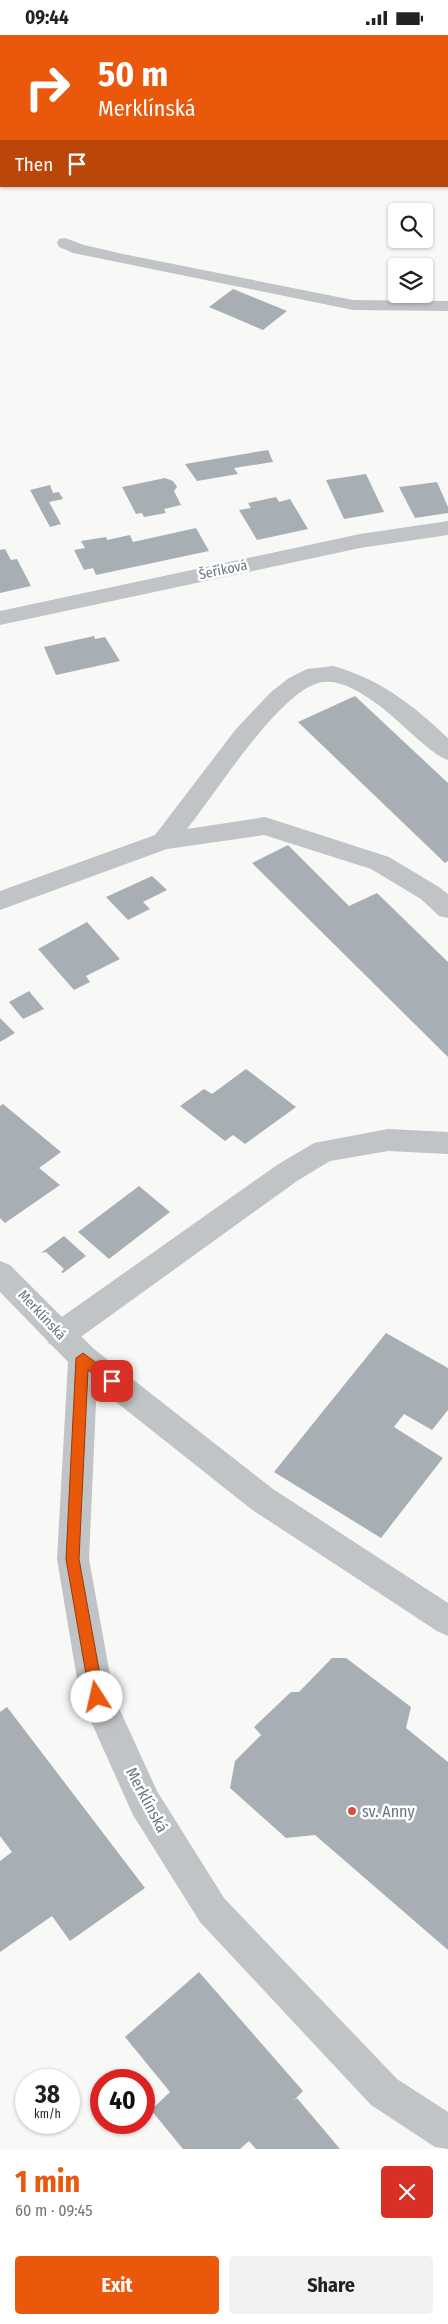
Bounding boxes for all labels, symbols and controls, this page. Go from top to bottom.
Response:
text: 09:44 [25,6,69,29]
text: 50 m [98,53,168,95]
icon: right [15,55,80,120]
text: Merklínská [98,95,195,122]
icon: arrive [63,150,91,178]
text: Then [15,153,53,176]
map controls [388,203,433,303]
button: search [388,203,433,248]
button: layers [388,258,433,303]
street label: Šeříková [197,556,249,583]
street label: Merklínská [15,1287,69,1344]
pin [91,1360,133,1402]
icon: arrive [98,1367,126,1395]
position arrow [70,1670,122,1722]
street label: Merklínská [122,1764,172,1836]
place label: sv. Anny [362,1802,415,1821]
marker: sv. Anny [346,1805,358,1817]
speed limit sign: 40 [90,2069,155,2134]
text: 38 [35,2080,60,2110]
text: km/h [34,2107,61,2121]
text: 1 min [15,2164,80,2200]
button: close [381,2166,433,2218]
text: 60 m · 09:45 [15,2201,92,2220]
button: Exit [15,2256,219,2314]
button: Share [229,2256,433,2314]

